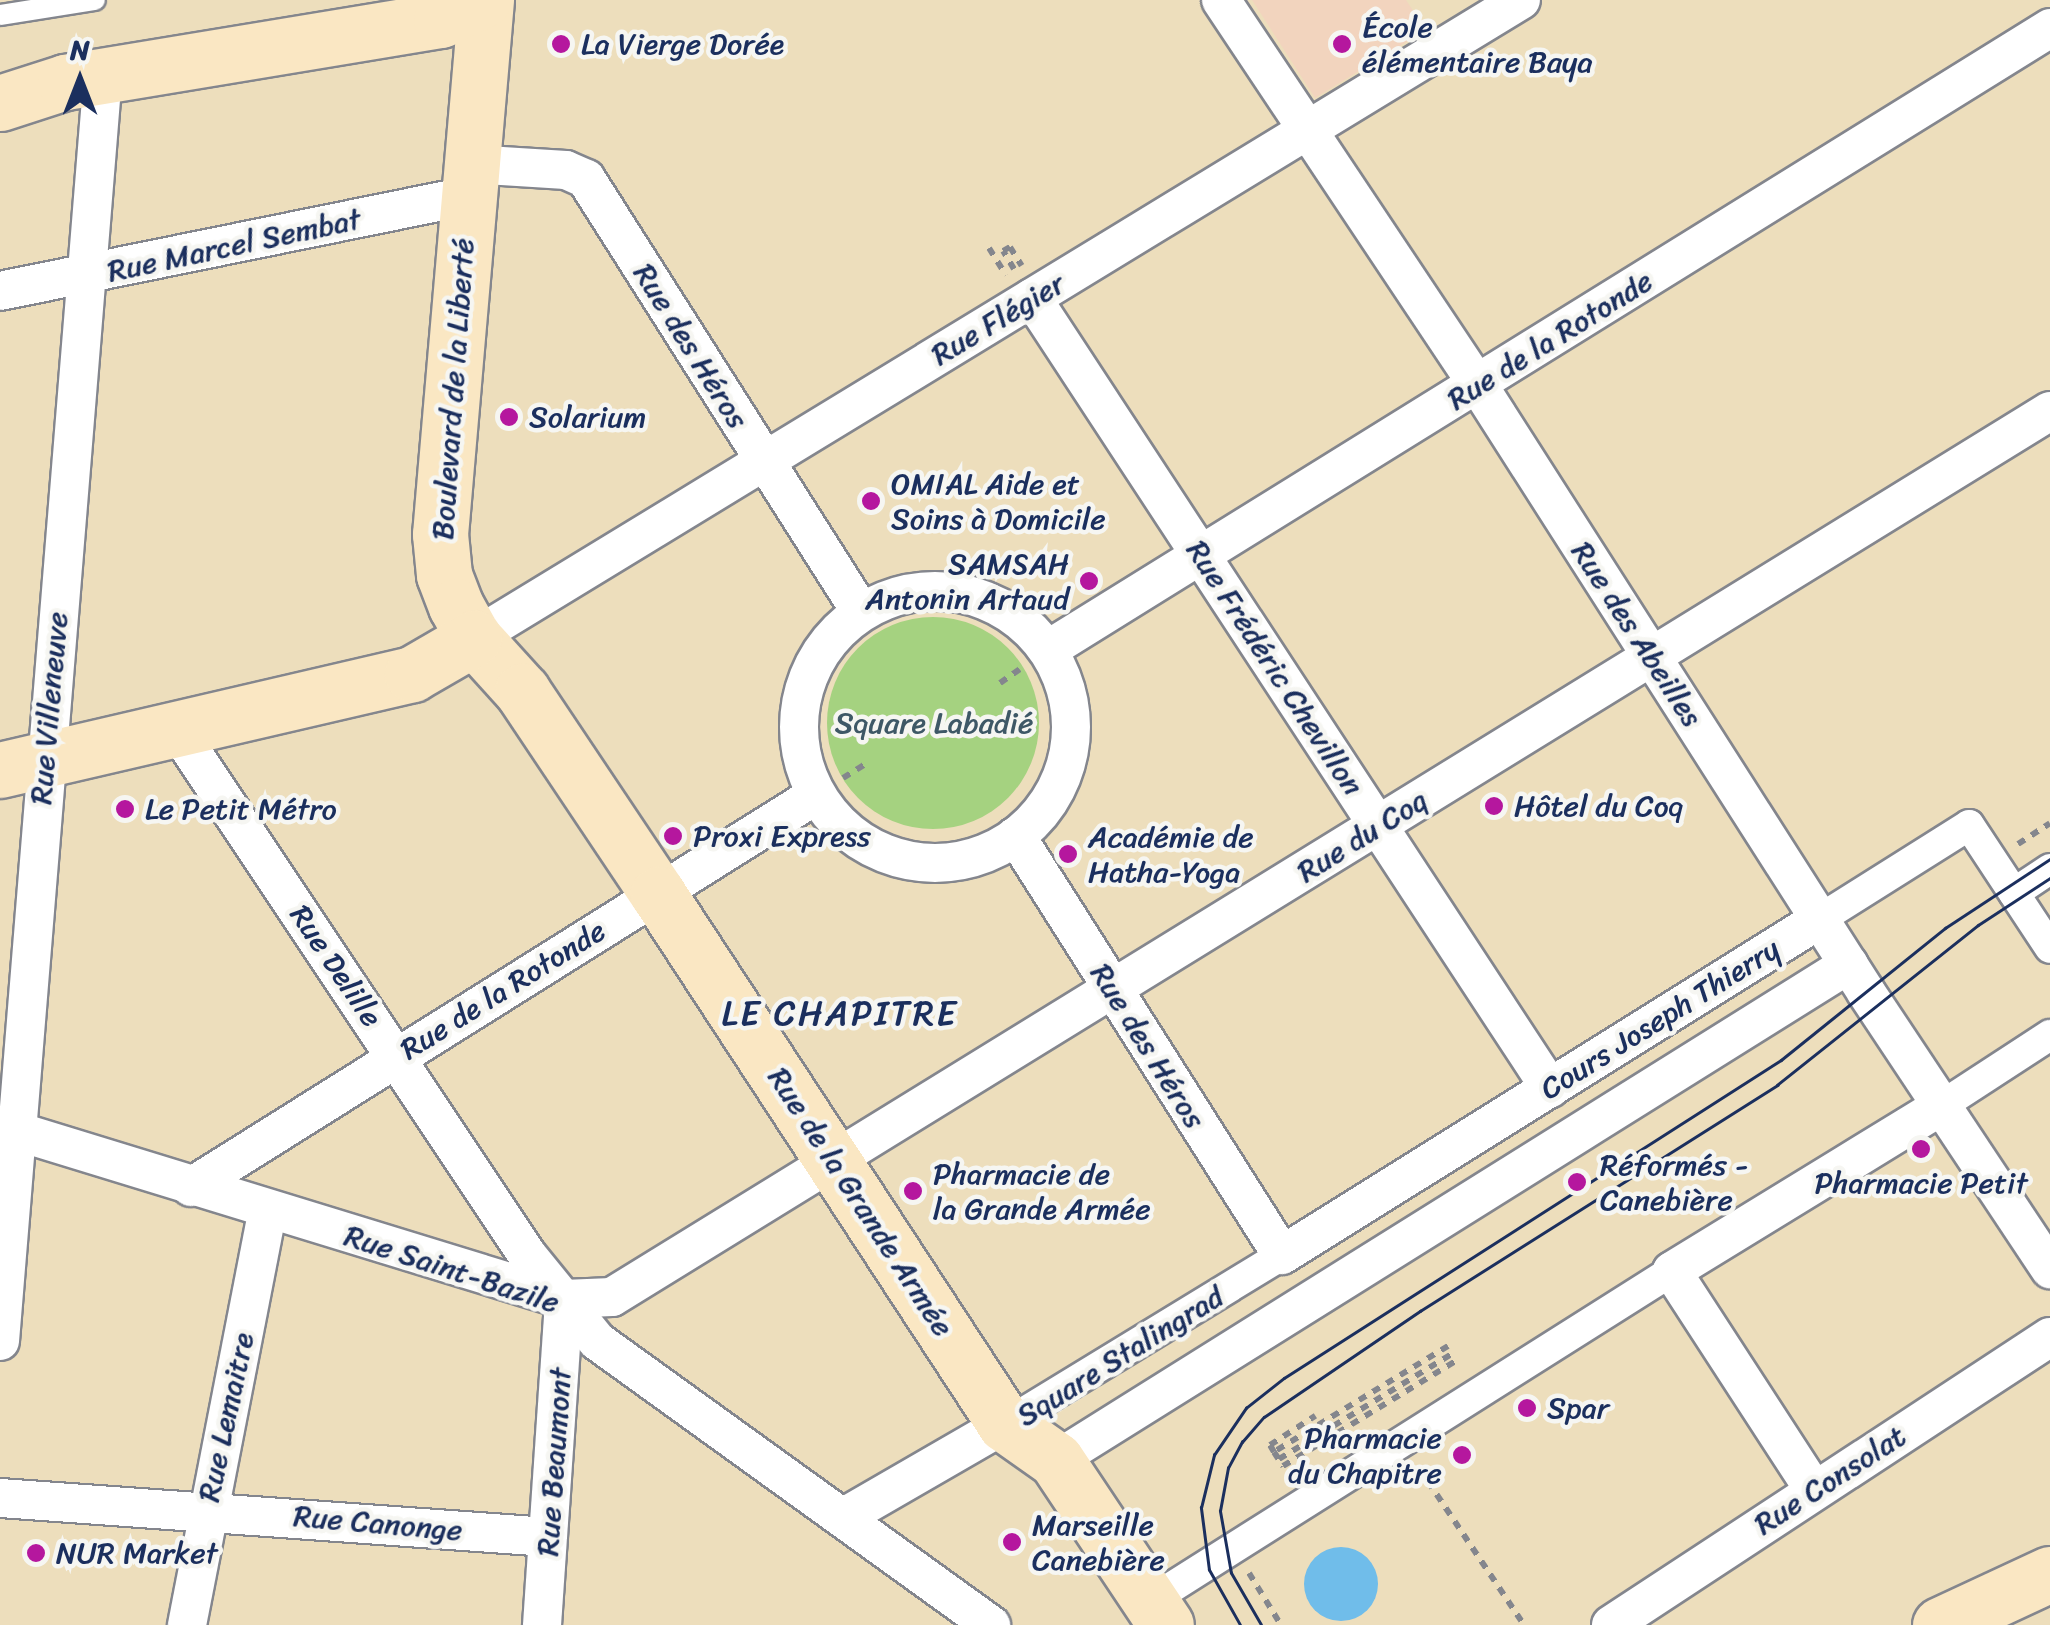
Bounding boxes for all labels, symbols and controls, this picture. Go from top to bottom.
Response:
place label: École élémentaire Baya [1362,9,1593,80]
text: N [70,25,90,74]
place label: La Vierge Dorée [581,26,785,62]
north arrow [30,30,130,130]
marker: La Vierge Dorée [550,33,572,55]
marker: École élémentaire Baya [1331,33,1353,55]
street label: Rue Marcel Sembat [105,201,363,289]
street label: Boulevard de la Liberté [424,237,482,541]
street label: Rue des Héros [626,257,756,435]
street label: Rue de la Rotonde [1440,262,1660,418]
street label: Rue Flégier [925,265,1071,373]
place label: Solarium [529,399,646,435]
marker: Solarium [498,406,520,428]
place label: OMIAL Aide et Soins à Domicile [891,466,1106,536]
marker: OMIAL Aide et Soins à Domicile [860,490,882,512]
street label: Rue Frédéric Chevillon [1179,534,1371,802]
street label: Rue des Abeilles [1563,534,1711,734]
place label: SAMSAH Antonin Artaud [864,546,1069,616]
marker: SAMSAH Antonin Artaud [1078,570,1100,592]
street label: Rue Villeneuve [23,611,75,805]
park label: Square Labadié [834,705,1034,741]
street label: Rue du Coq [1291,782,1433,890]
place label: Hôtel du Coq [1514,788,1684,824]
place label: Le Petit Métro [145,791,339,827]
marker: Hôtel du Coq [1483,795,1505,817]
marker: Le Petit Métro [114,798,136,820]
place label: Proxi Express [693,818,873,854]
place label: Académie de Hatha-Yoga [1088,819,1254,890]
marker: Proxi Express [662,825,684,847]
marker: Académie de Hatha-Yoga [1057,843,1079,865]
street label: Rue Delille [282,898,390,1034]
street label: Rue de la Rotonde [393,912,613,1068]
street label: Cours Joseph Thierry [1533,930,1787,1108]
street label: Rue des Héros [1083,957,1213,1135]
district label: LE CHAPITRE [724,992,956,1034]
street label: Rue de la Grande Armée [760,1060,962,1344]
marker: Pharmacie Petit [1910,1138,1932,1160]
place label: Réformés - Canebière [1600,1147,1748,1218]
place label: Pharmacie de la Grande Armée [933,1156,1152,1226]
place label: Pharmacie Petit [1814,1165,2028,1201]
marker: Réformés - Canebière [1564,1169,1590,1195]
marker: Pharmacie de la Grande Armée [902,1180,924,1202]
street label: Rue Saint-Bazile [340,1217,564,1321]
street label: Square Stalingrad [1010,1278,1230,1434]
street label: Rue Lemaitre [190,1328,262,1506]
street label: Rue Beaumont [529,1366,579,1558]
place label: Spar [1547,1390,1609,1426]
marker: Spar [1516,1397,1538,1419]
street label: Rue Consolat [1747,1418,1913,1542]
place label: Pharmacie du Chapitre [1290,1420,1442,1490]
marker: Pharmacie du Chapitre [1451,1444,1473,1466]
street label: Rue Canonge [293,1498,463,1548]
place label: Marseille Canebière [1032,1507,1165,1578]
marker: Marseille Canebière [1001,1531,1023,1553]
place label: NUR Market [56,1535,218,1571]
marker: NUR Market [25,1542,47,1564]

